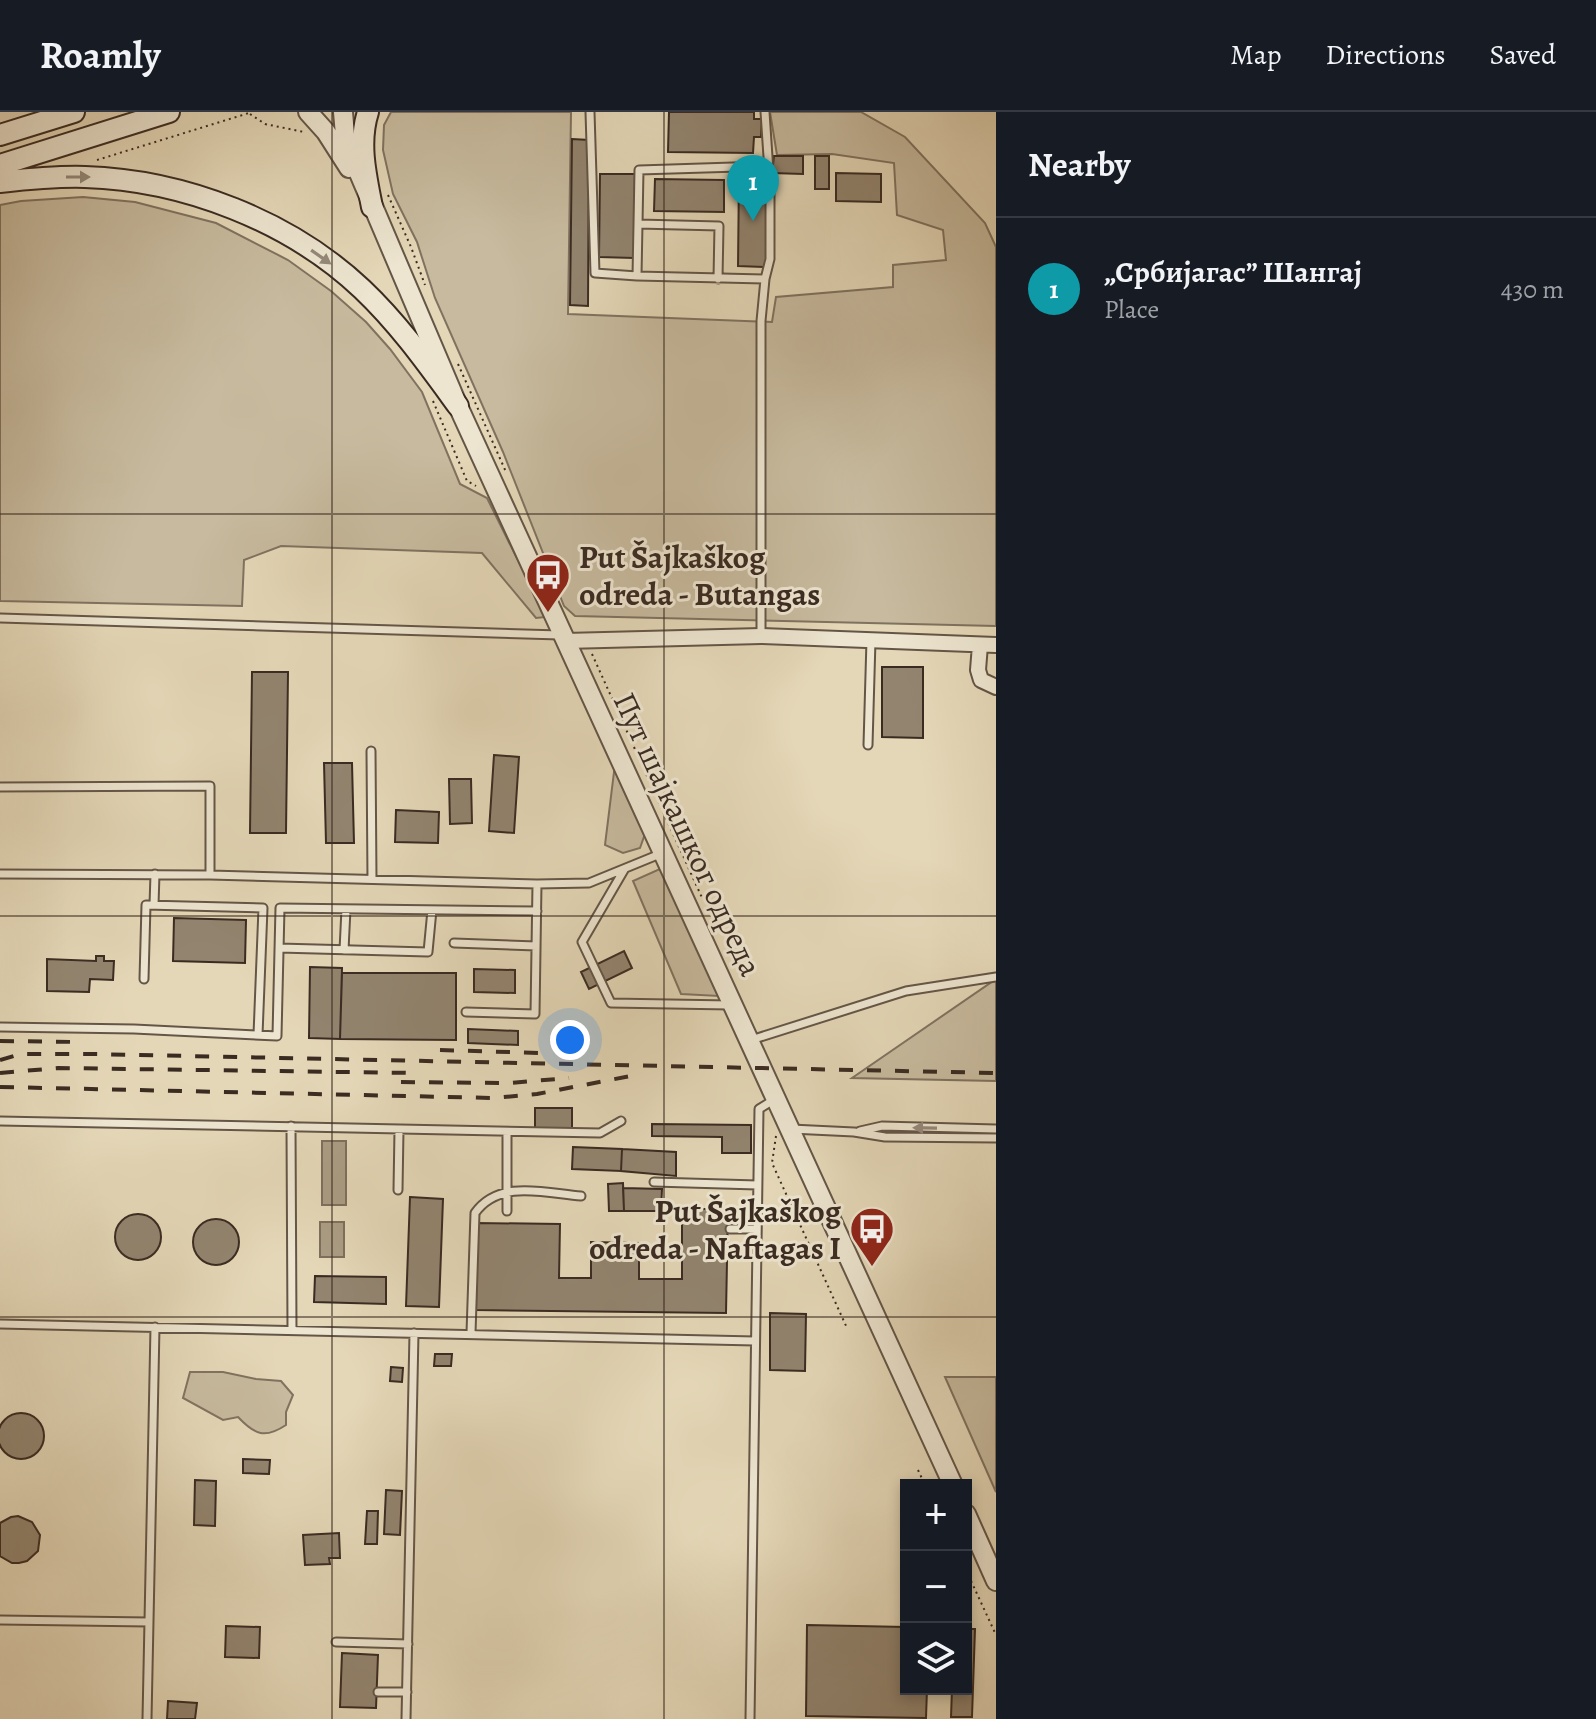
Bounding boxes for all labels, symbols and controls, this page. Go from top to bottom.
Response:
text: Roamly [40,29,161,81]
text: Map [1230,36,1281,74]
text: Directions [1325,36,1446,74]
text: Saved [1490,36,1556,74]
text: Nearby [1028,141,1131,188]
pin: 1 [727,155,779,221]
one-way arrow [66,171,91,183]
one-way arrow [311,249,332,264]
text: „Србијагас” Шангај [1104,252,1362,292]
text: 1 [1049,272,1059,307]
text: 430 m [1501,272,1564,307]
text: Place [1104,292,1159,327]
place label: Put Šajkaškog odreda - Butangas [579,535,820,616]
bus stop icon: Put Šajkaškog odreda - Butangas [524,551,572,614]
street label: Пут шајкашког одреда [603,685,773,983]
your location [550,1020,590,1060]
one-way arrow [912,1121,937,1134]
place label: Put Šajkaškog odreda - Naftagas I [589,1189,842,1270]
bus stop icon: Put Šajkaškog odreda - Naftagas I [848,1205,896,1268]
map controls [900,1479,972,1695]
button: + [900,1479,972,1551]
button: − [900,1551,972,1623]
button: layers [900,1623,972,1695]

